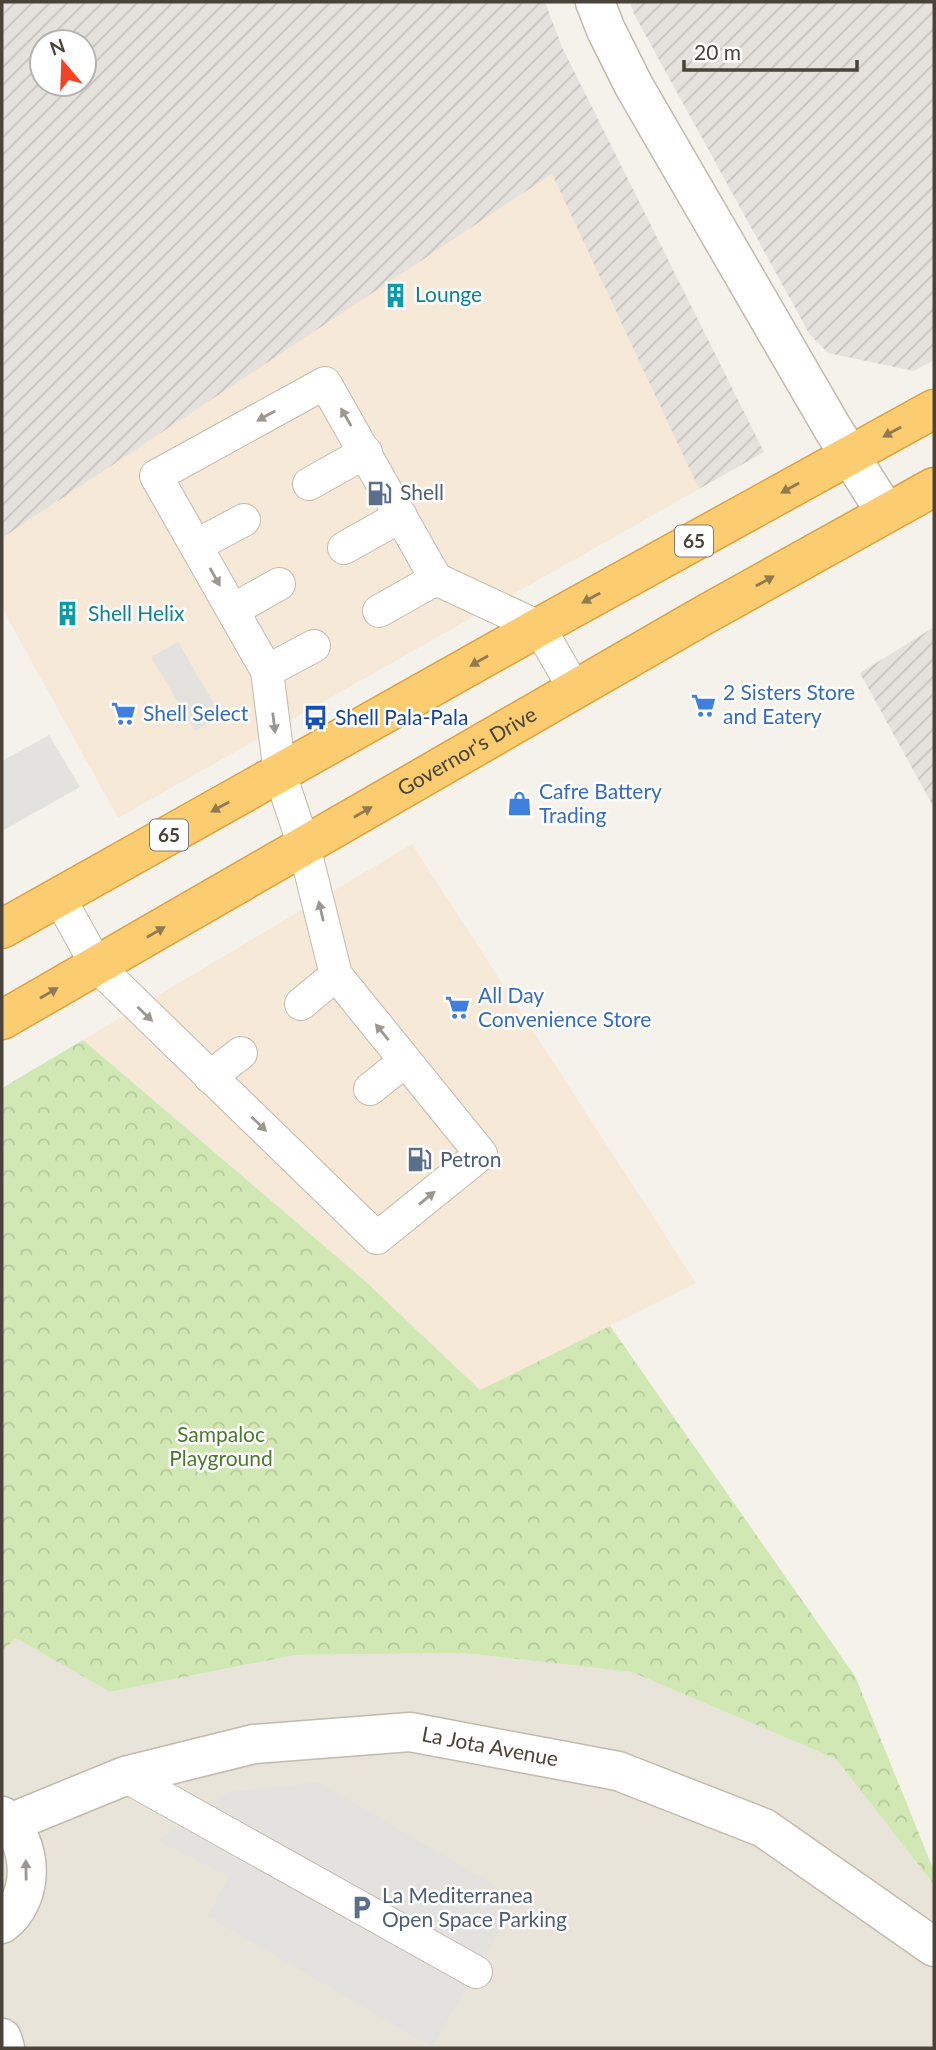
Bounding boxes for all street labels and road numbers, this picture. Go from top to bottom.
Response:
road number: 65 [675,526,713,556]
street label: Governor's Drive [393,701,540,800]
road number: 65 [150,820,188,850]
street label: La Jota Avenue [420,1720,561,1771]

